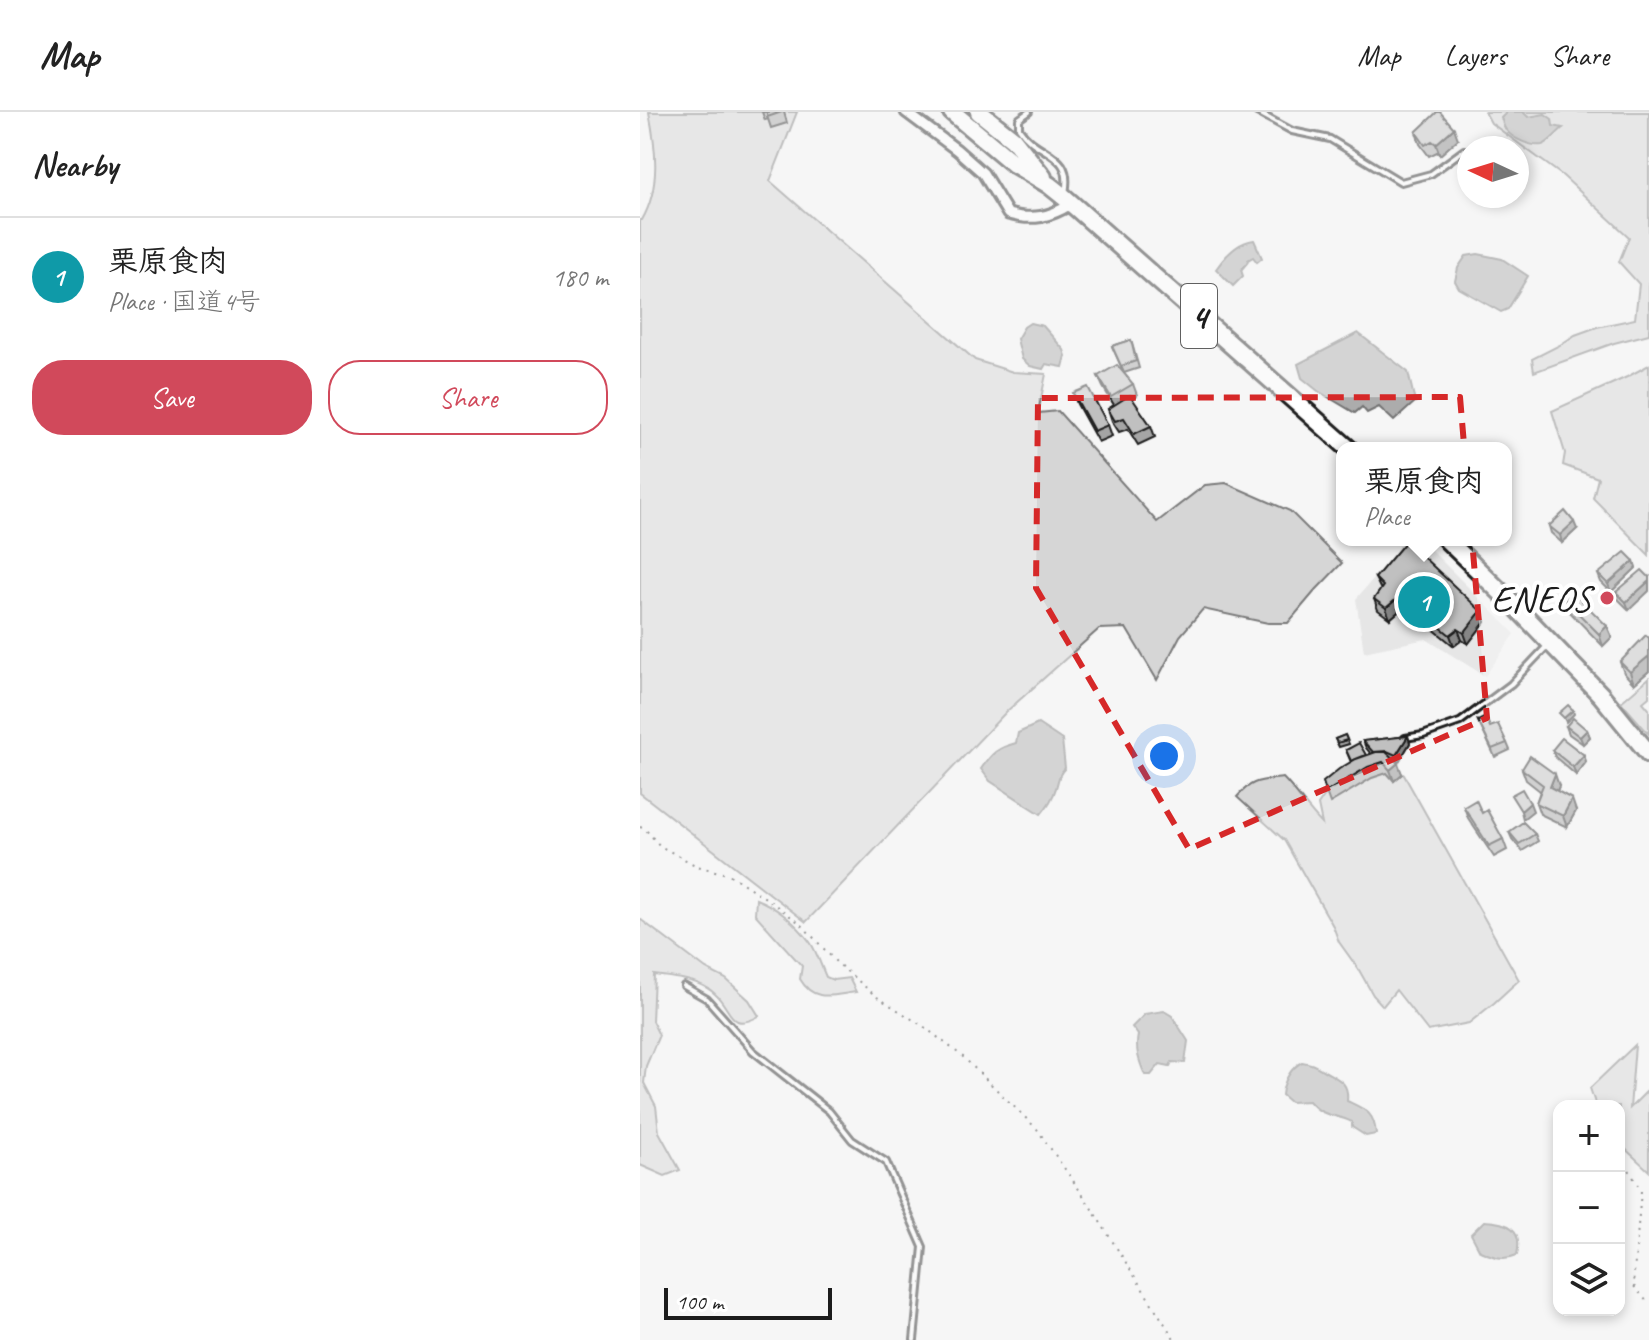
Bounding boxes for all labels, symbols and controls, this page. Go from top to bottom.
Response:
text: Map [40,32,99,79]
text: Map [1358,38,1401,73]
text: Layers [1445,38,1506,73]
text: Share [1550,38,1609,73]
north arrow [1457,136,1529,208]
text: Nearby [32,143,118,186]
text: 栗原食肉 [108,242,228,280]
text: 1 [52,261,64,294]
text: 180 m [552,261,608,294]
road number: 4 [1181,284,1217,348]
text: Place · 国道4号 [108,285,261,318]
button: Save [32,360,312,435]
button: Share [328,360,608,435]
popup [1336,442,1512,546]
text: 栗原食肉 [1364,462,1484,500]
text: Place [1364,500,1410,533]
pin: 1 [1398,572,1450,632]
place label: ENEOS [1491,575,1596,622]
marker: ENEOS [1598,589,1616,607]
your location [1144,736,1184,776]
map controls [1553,1100,1625,1316]
button: + [1553,1100,1625,1172]
button: − [1553,1172,1625,1244]
button: layers [1553,1244,1625,1316]
scale bar [664,1284,832,1320]
text: 100 m [676,1288,723,1316]

